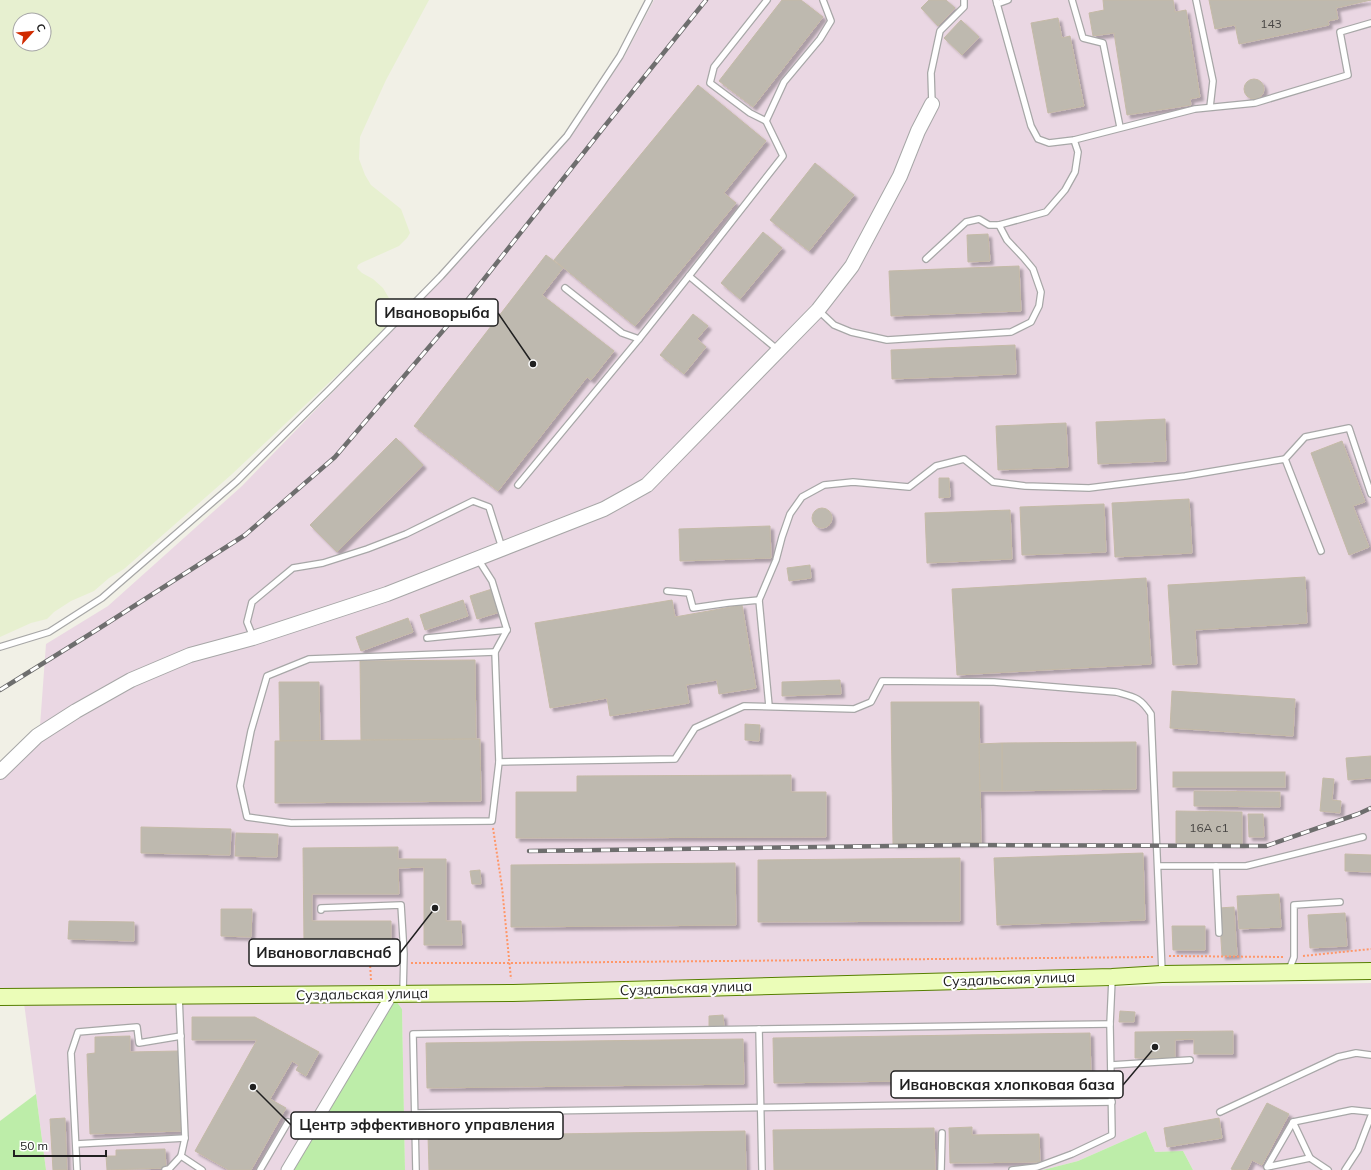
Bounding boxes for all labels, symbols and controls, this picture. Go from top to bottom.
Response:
north arrow [12,12,52,52]
house number: 143 [1260,16,1282,31]
text: С [33,21,49,34]
callout: Ивановорыба [376,299,498,326]
text: Ивановорыба [384,303,490,322]
house number: 16А с1 [1189,820,1229,835]
callout: Ивановоглавснаб [249,939,400,966]
text: Ивановоглавснаб [256,943,392,962]
street label: Суздальская улица [943,968,1075,990]
street label: Суздальская улица [620,977,752,999]
street label: Суздальская улица [296,984,428,1004]
callout: Ивановская хлопковая база [891,1071,1123,1098]
text: Ивановская хлопковая база [899,1075,1115,1094]
callout: Центр эффективного управления [291,1112,563,1139]
text: Центр эффективного управления [299,1115,555,1134]
scale bar [14,1132,106,1158]
text: 50 m [20,1138,48,1153]

